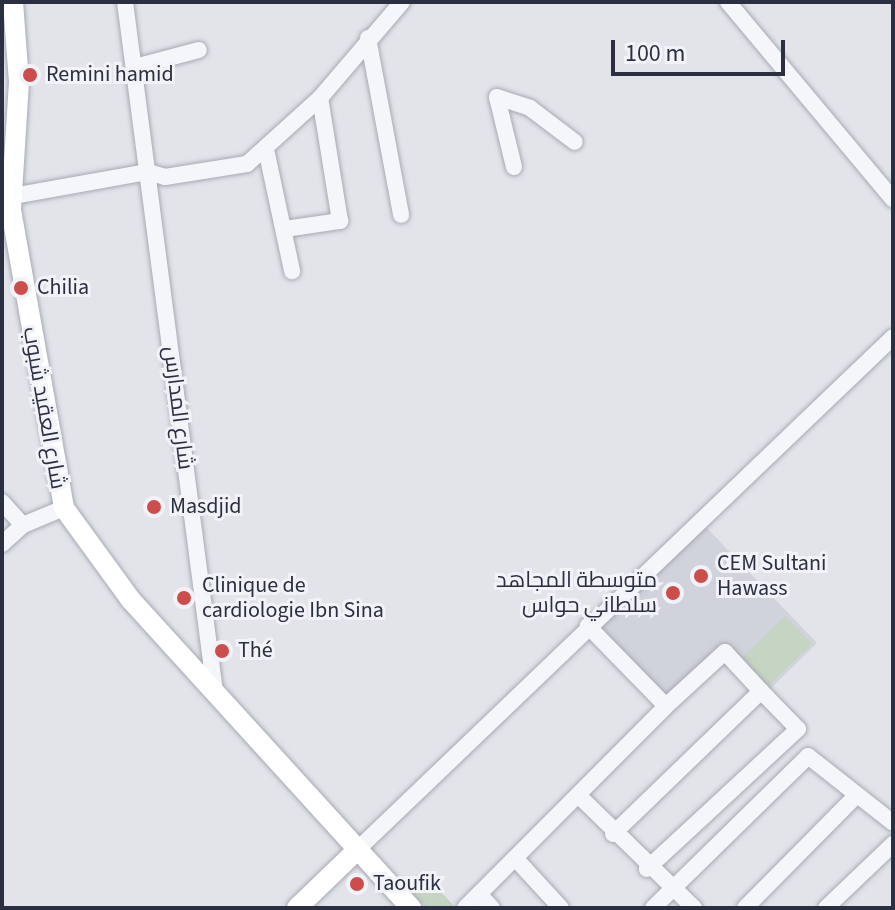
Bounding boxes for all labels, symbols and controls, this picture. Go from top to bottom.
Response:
scale bar [615,24,789,74]
text: 100 m [625,36,685,71]
place label: Remini hamid [46,62,174,88]
marker: Remini hamid [21,66,39,84]
place label: Chilia [37,275,89,301]
marker: Chilia [12,279,30,297]
street label: شارع العقيد شبوب [17,325,71,491]
street label: شارع المدارس [157,345,199,471]
place label: Masdjid [170,494,242,520]
marker: Masdjid [145,498,163,516]
place label: CEM Sultani Hawass [717,550,826,602]
place label: متوسطة المجاهد سلطاني حواس [496,567,657,618]
marker: CEM Sultani Hawass [692,567,710,585]
place label: Clinique de cardiologie Ibn Sina [202,572,384,624]
marker: متوسطة المجاهد سلطاني حواس [664,584,682,602]
marker: Clinique de cardiologie Ibn Sina [173,587,195,609]
place label: Thé [238,638,273,664]
marker: Thé [213,642,231,660]
place label: Taoufik [373,871,441,897]
marker: Taoufik [348,875,366,893]

